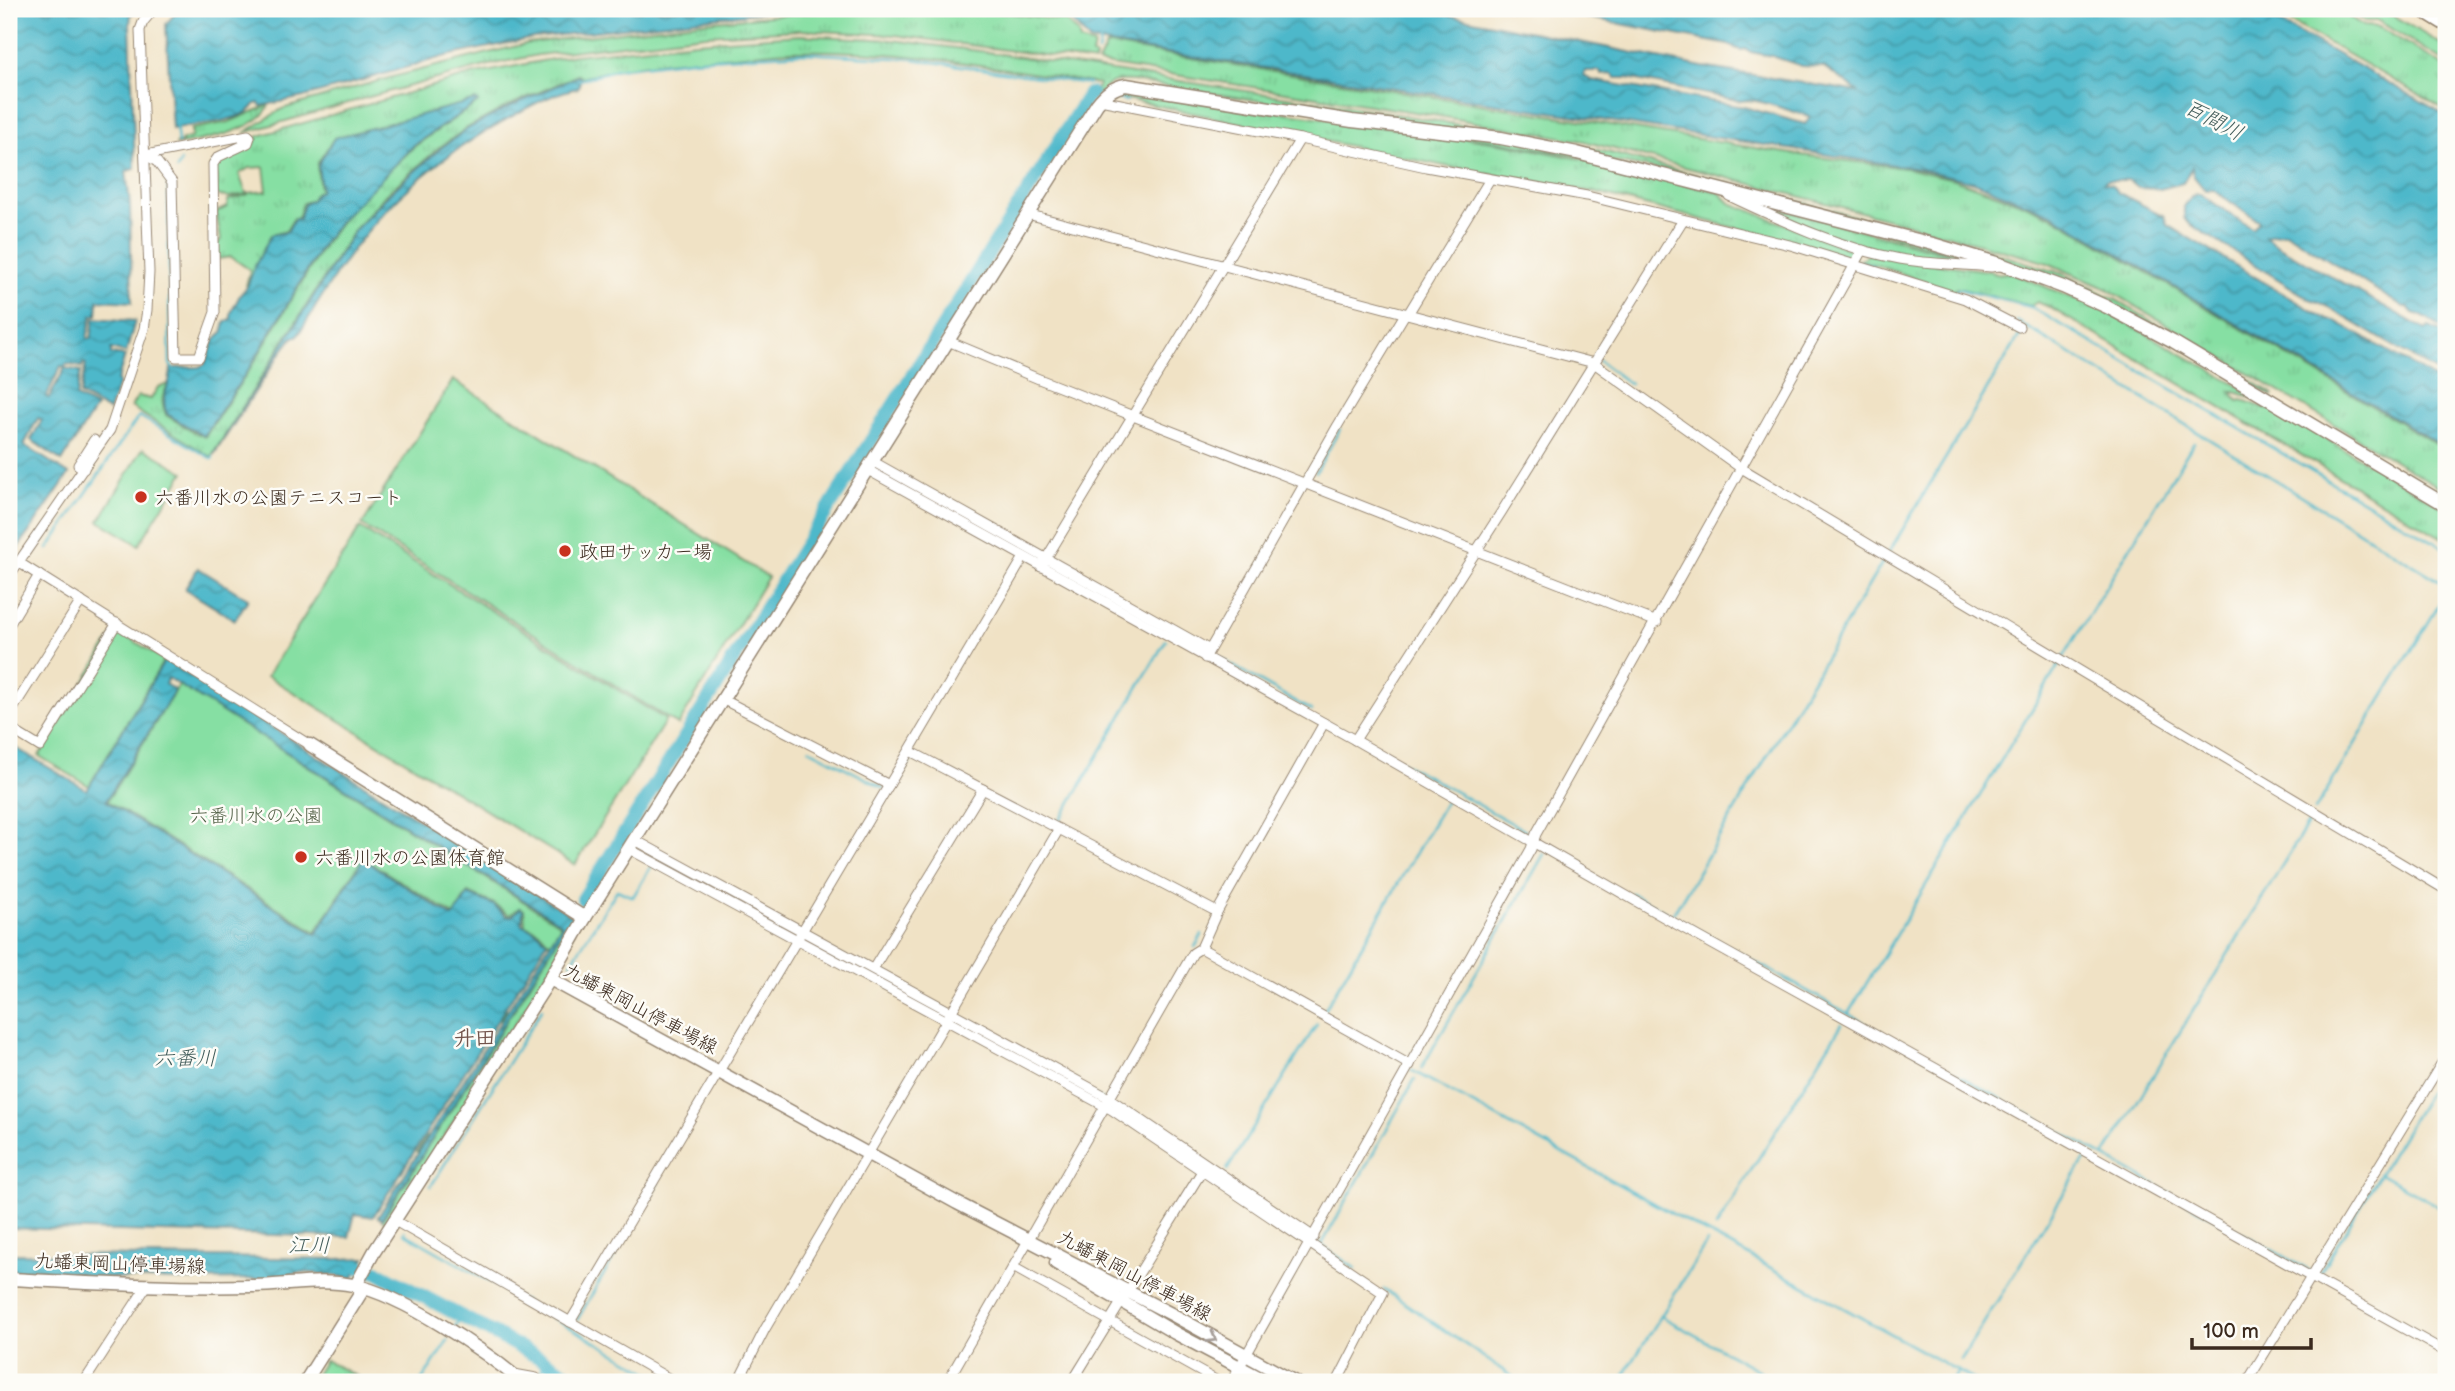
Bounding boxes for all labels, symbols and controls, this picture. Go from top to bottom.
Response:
water label: 百間川 [2180,95,2247,146]
place label: 六番川水の公園テニスコート [155,487,402,510]
marker: 六番川水の公園テニスコート [133,489,149,505]
place label: 政田サッカー場 [579,541,712,564]
marker: 政田サッカー場 [557,543,573,559]
park label: 六番川水の公園 [189,805,323,828]
place label: 六番川水の公園体育館 [315,847,505,870]
marker: 六番川水の公園体育館 [293,849,309,865]
street label: 九蟠東岡山停車場線 [559,959,721,1060]
district label: 升田 [454,1026,496,1051]
water label: 六番川 [154,1046,217,1071]
street label: 九蟠東岡山停車場線 [1053,1226,1215,1327]
water label: 江川 [288,1233,330,1258]
street label: 九蟠東岡山停車場線 [34,1250,206,1279]
scale bar [2192,1307,2312,1351]
text: 100 m [2203,1319,2259,1344]
one-way arrow [1205,1330,1217,1343]

